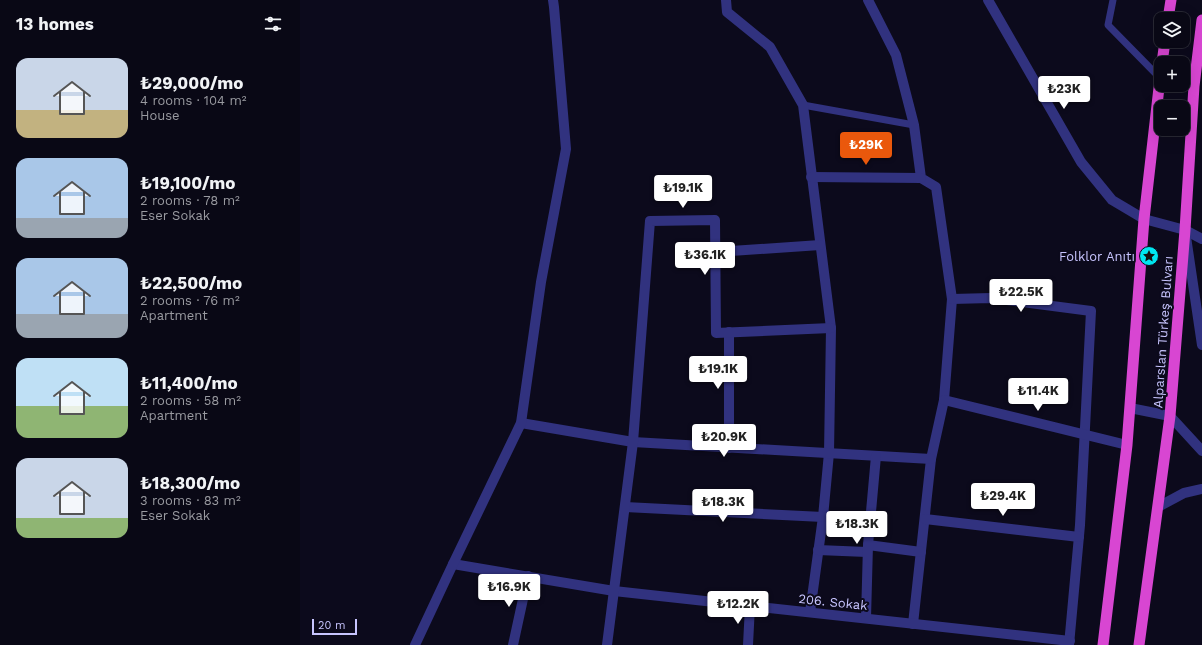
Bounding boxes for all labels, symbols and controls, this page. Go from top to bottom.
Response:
map controls [1154,12,1190,136]
button: layers [1154,12,1190,48]
icon: filters [262,13,284,35]
text: 13 homes [16,14,94,34]
button: + [1154,56,1190,92]
text: ₺29,000/mo [140,73,243,93]
icon: home [48,74,96,122]
pin: ₺23K [1040,76,1088,110]
text: ₺23K [1047,81,1081,96]
text: 4 rooms · 104 m² [140,93,247,108]
button: − [1154,100,1190,136]
text: House [140,108,180,123]
pin: ₺29K [842,132,890,166]
text: ₺29K [849,137,883,152]
text: ₺19,100/mo [140,173,235,193]
icon: home [48,174,96,222]
pin: ₺19.1K [650,175,716,209]
text: ₺19.1K [663,180,703,195]
text: 2 rooms · 78 m² [140,193,240,208]
text: Eser Sokak [140,208,210,223]
pin: ₺36.1K [672,242,738,276]
place icon: Folklor Anıtı [1138,245,1160,267]
text: ₺36.1K [684,247,726,262]
place label: Folklor Anıtı [1059,249,1135,264]
street label: Alparslan Türkeş Bulvarı [1150,255,1176,409]
text: ₺22,500/mo [140,273,242,293]
icon: home [48,274,96,322]
pin: ₺22.5K [988,279,1054,313]
text: ₺22.5K [998,284,1044,299]
text: 2 rooms · 76 m² [140,293,240,308]
text: Apartment [140,308,208,323]
pin: ₺19.1K [685,356,751,390]
text: ₺19.1K [698,361,738,376]
text: ₺11,400/mo [140,373,238,393]
icon: home [48,374,96,422]
pin: ₺11.4K [1005,378,1071,412]
text: ₺11.4K [1017,383,1059,398]
text: 2 rooms · 58 m² [140,393,241,408]
text: Apartment [140,408,208,423]
pin: ₺20.9K [691,424,757,458]
text: ₺20.9K [701,429,747,444]
text: ₺18,300/mo [140,473,240,493]
icon: home [48,474,96,522]
pin: ₺29.4K [970,483,1036,517]
text: ₺29.4K [980,488,1026,503]
pin: ₺18.3K [690,489,756,523]
text: 3 rooms · 83 m² [140,493,241,508]
text: ₺18.3K [701,494,745,509]
text: Eser Sokak [140,508,210,523]
pin: ₺18.3K [824,511,890,545]
text: ₺18.3K [835,516,879,531]
pin: ₺16.9K [476,574,542,608]
text: ₺16.9K [487,579,531,594]
pin: ₺12.2K [705,591,771,625]
street label: 206. Sokak [798,591,869,613]
text: ₺12.2K [716,596,760,611]
scale bar [312,617,357,636]
text: 20 m [318,619,346,632]

